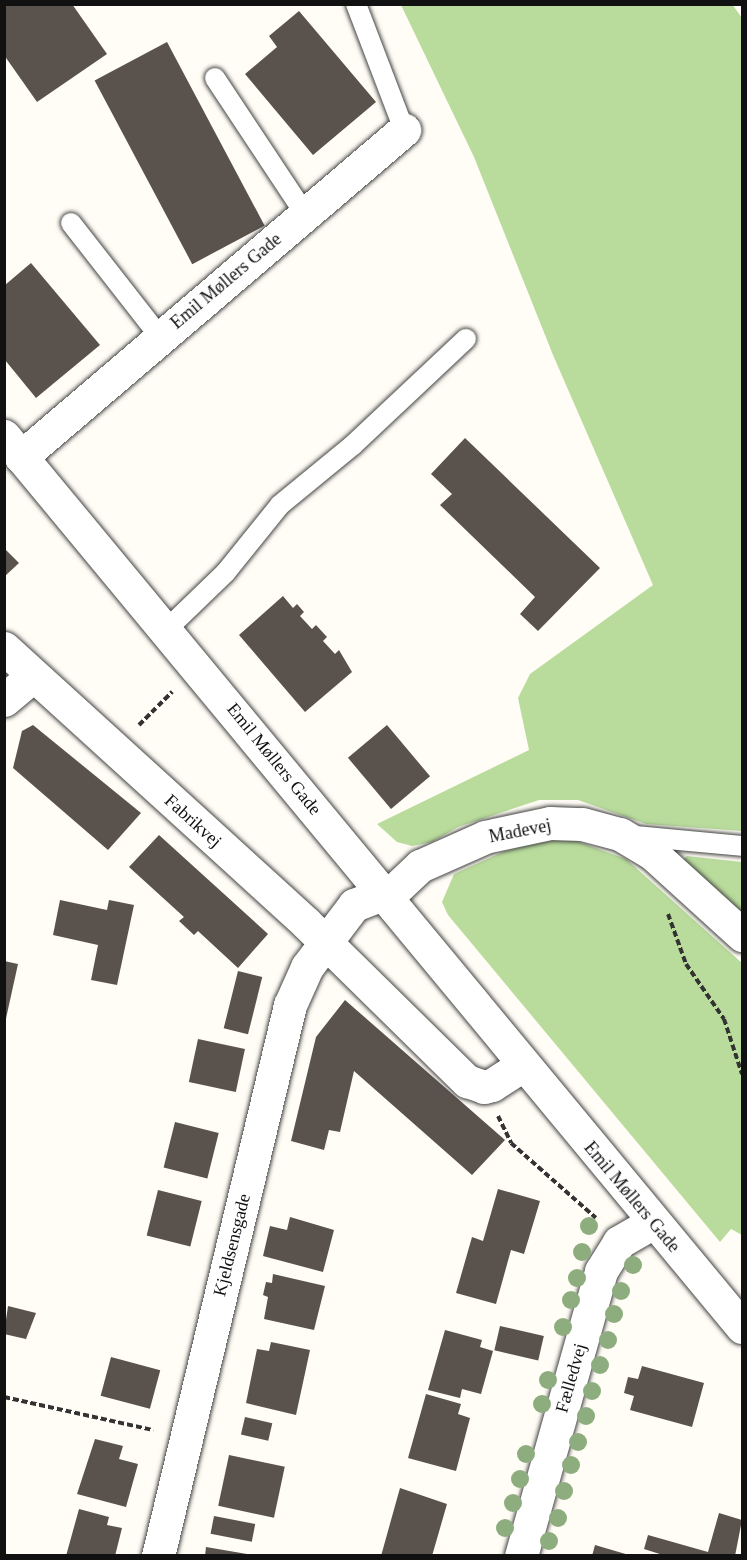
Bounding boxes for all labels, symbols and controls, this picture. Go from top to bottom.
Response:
street label: Emil Møllers Gade [166,228,286,334]
street label: Emil Møllers Gade [222,699,326,819]
street label: Fabrikvej [160,790,226,852]
street label: Madevej [487,814,553,848]
street label: Emil Møllers Gade [579,1137,685,1257]
street label: Kjeldsensgade [209,1191,255,1299]
street label: Fælledvej [551,1341,591,1415]

